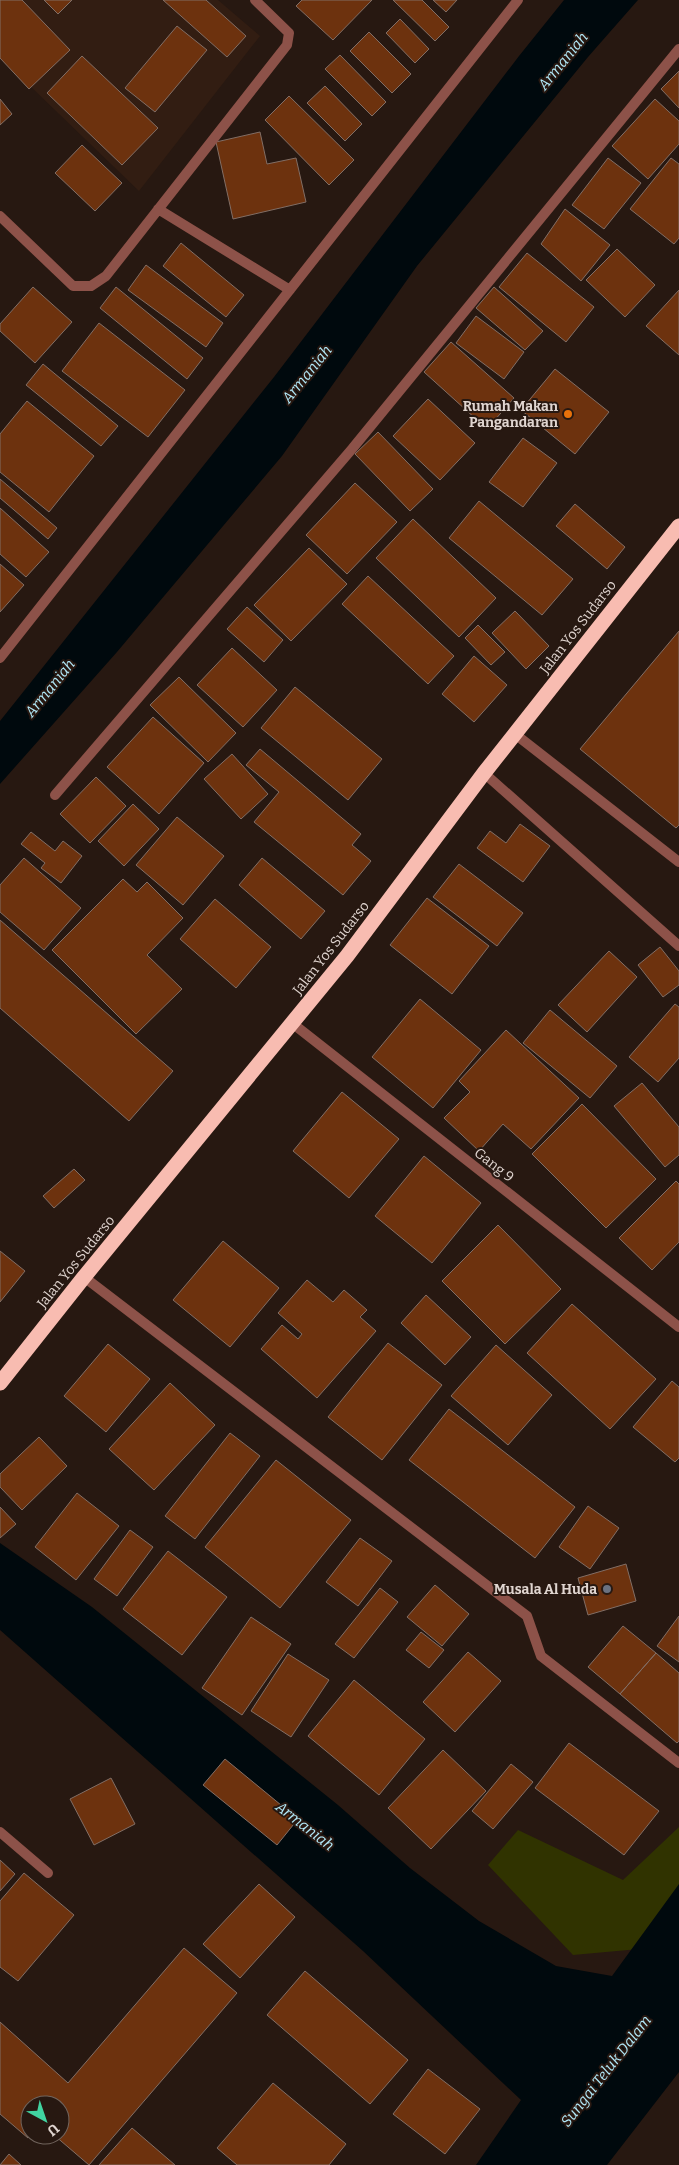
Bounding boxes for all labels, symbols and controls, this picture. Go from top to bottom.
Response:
water label: Armaniah [534,28,592,94]
water label: Armaniah [278,341,336,407]
place label: Rumah Makan Pangandaran [463,398,558,431]
marker: Rumah Makan Pangandaran [562,408,574,420]
street label: Jalan Yos Sudarso [536,577,620,678]
water label: Armaniah [21,655,79,721]
street label: Jalan Yos Sudarso [289,898,373,999]
street label: Gang 9 [471,1144,517,1186]
street label: Jalan Yos Sudarso [33,1212,118,1312]
place label: Musala Al Huda [494,1581,597,1598]
marker: Musala Al Huda [601,1583,613,1595]
water label: Armaniah [271,1797,338,1854]
water label: Sungai Teluk Dalam [557,2012,655,2130]
north arrow [20,2095,70,2145]
text: U [43,2120,62,2140]

